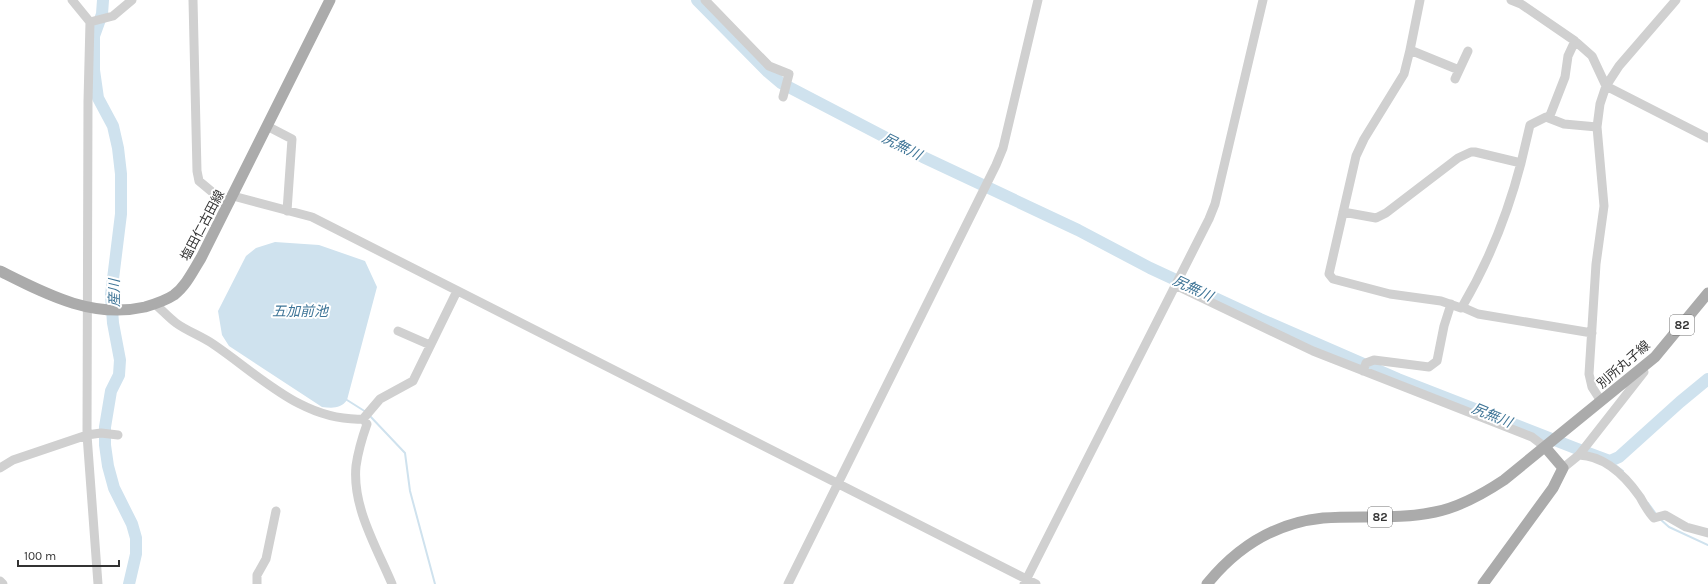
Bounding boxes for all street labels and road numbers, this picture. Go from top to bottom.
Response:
street label: 塩田仁古田線 [178,187,227,263]
road number: 82 [1670,315,1694,335]
street label: 別所丸子線 [1594,337,1653,391]
road number: 82 [1368,507,1392,527]

